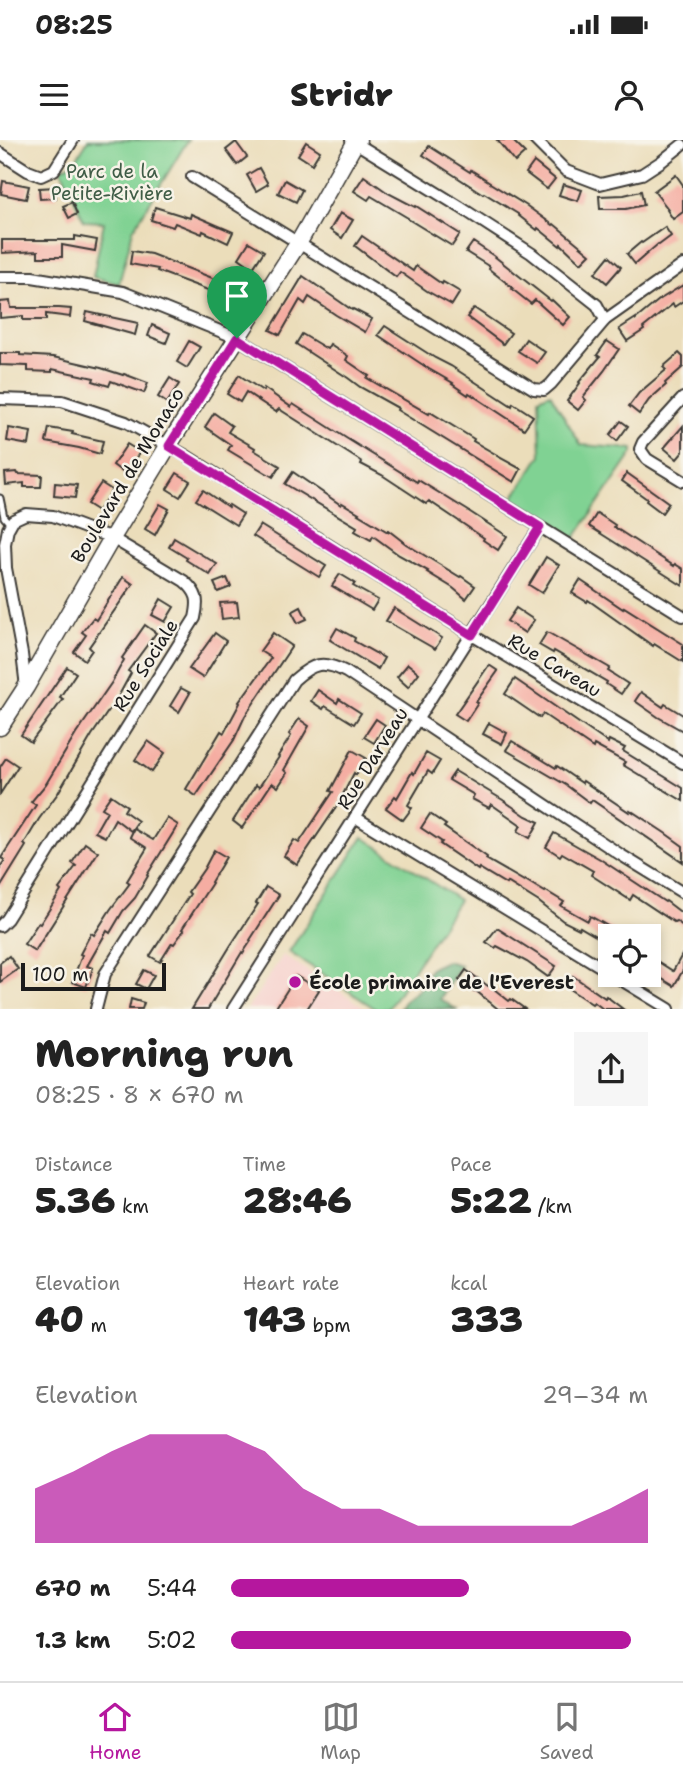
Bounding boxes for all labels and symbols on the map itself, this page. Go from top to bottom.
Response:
park label: Parc de la Petite-Rivière [51,159,173,206]
pin [207,266,267,338]
street label: Boulevard de Monaco [65,383,190,568]
street label: Rue Sociale [107,614,184,716]
street label: Rue Careau [503,628,606,703]
street label: Rue Darveau [331,702,414,814]
scale bar [21,960,166,992]
place label: École primaire de l'Everest [309,969,574,995]
marker: École primaire de l'Everest [287,974,303,990]

